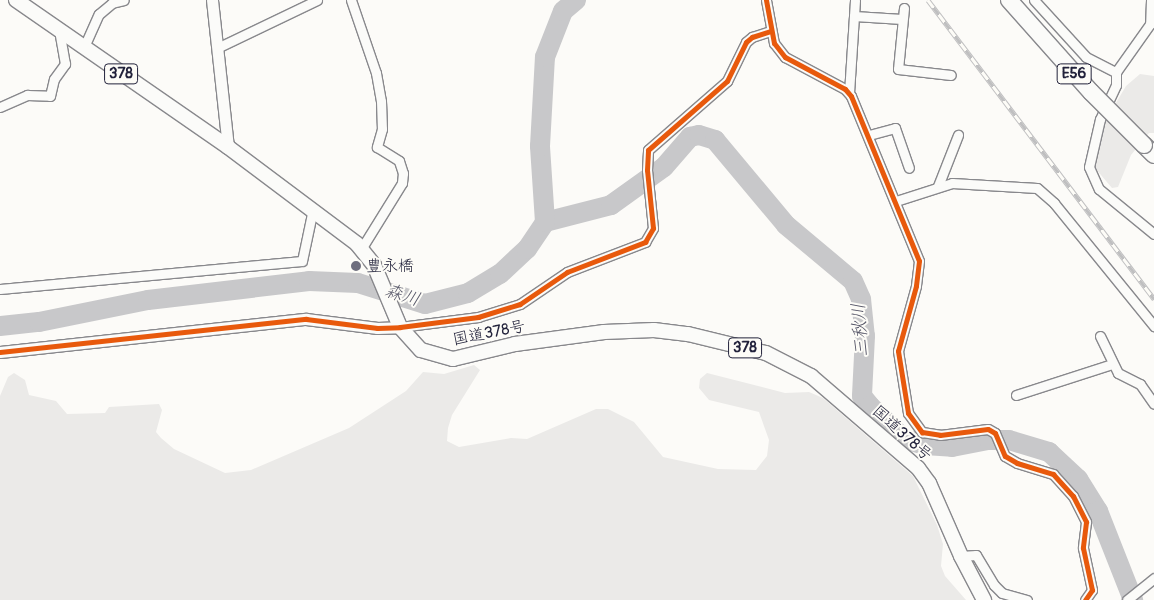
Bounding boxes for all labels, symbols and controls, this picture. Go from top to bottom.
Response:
road number: 378 [104,62,138,86]
road number: E56 [1056,62,1092,86]
place label: 豊永橋 [366,256,414,276]
marker: 豊永橋 [350,260,362,272]
water label: 森川 [382,280,422,312]
water label: 三秋川 [848,302,874,358]
street label: 国道378号 [451,317,527,349]
road number: 378 [728,336,762,360]
street label: 国道378号 [868,401,936,465]

